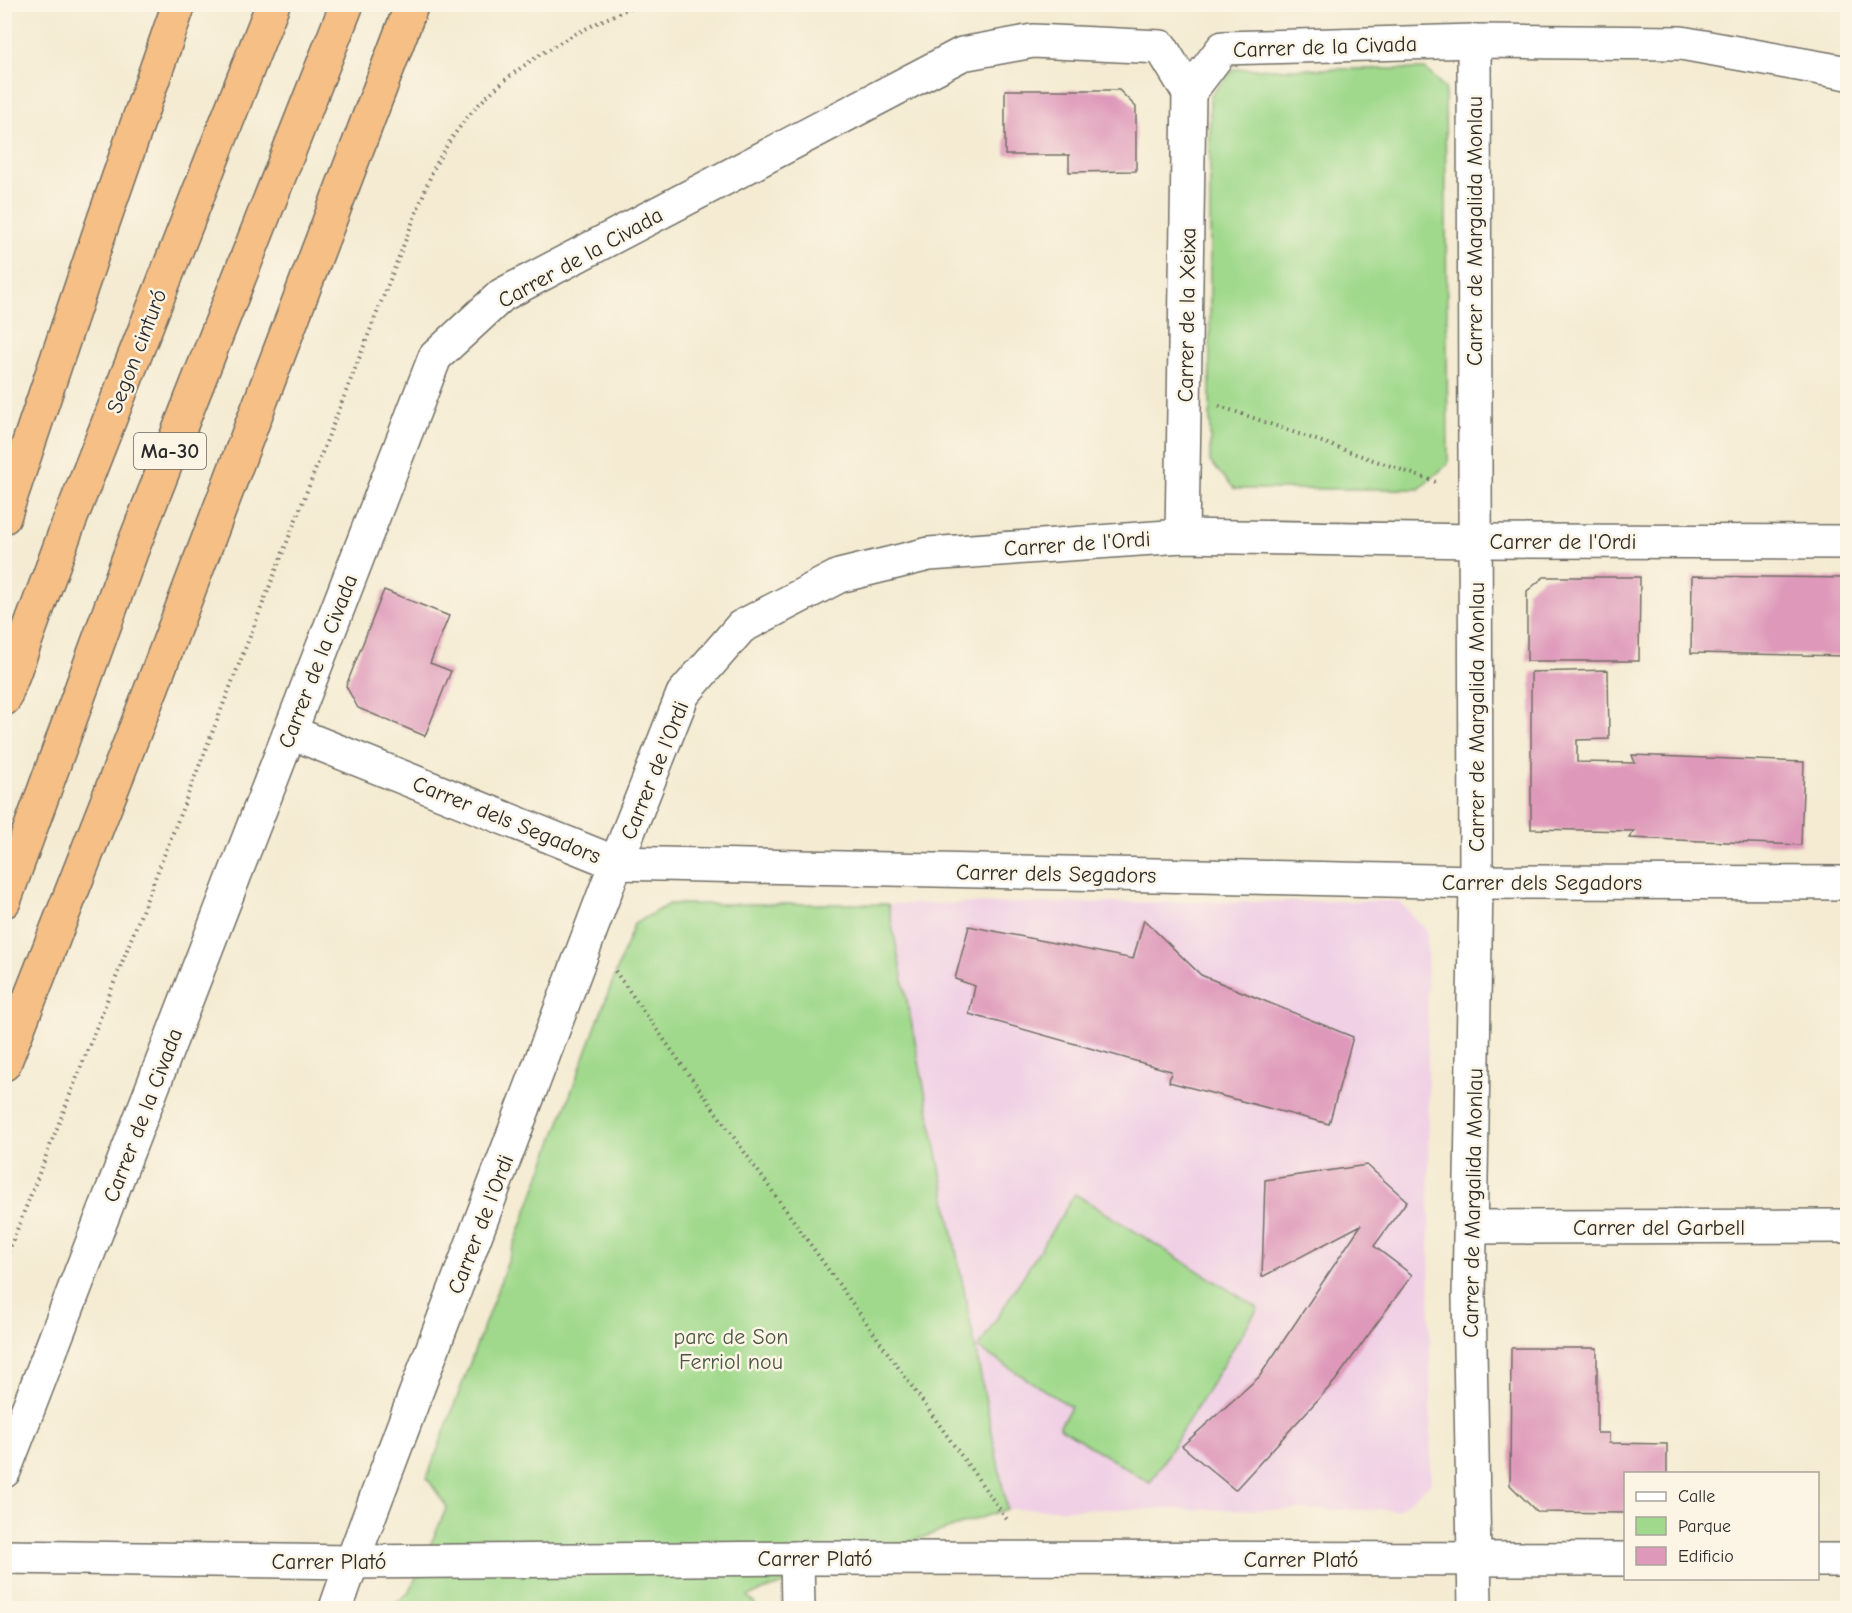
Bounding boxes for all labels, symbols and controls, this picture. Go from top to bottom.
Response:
street label: Carrer de la Civada [1233,31,1418,63]
street label: Carrer de Margalida Monlau [1462,96,1488,366]
street label: Carrer de la Civada [494,202,667,314]
street label: Carrer de la Xeixa [1172,227,1202,403]
street label: Segon cinturó [101,286,173,417]
road number: Ma-30 [134,433,206,469]
street label: Carrer de l'Ordi [1003,526,1151,562]
street label: Carrer de l'Ordi [1489,529,1637,555]
street label: Carrer de la Civada [273,571,363,752]
street label: Carrer de Margalida Monlau [1464,582,1490,852]
street label: Carrer de l'Ordi [615,697,695,843]
street label: Carrer dels Segadors [409,770,604,870]
street label: Carrer dels Segadors [956,859,1156,889]
street label: Carrer dels Segadors [1442,870,1642,896]
street label: Carrer de la Civada [98,1025,188,1206]
street label: Carrer de Margalida Monlau [1458,1068,1488,1338]
street label: Carrer de l'Ordi [442,1151,519,1298]
street label: Carrer del Garbell [1573,1215,1745,1241]
park label: parc de Son Ferriol nou [673,1324,789,1375]
legend [1624,1472,1819,1580]
text: Calle [1678,1486,1715,1507]
text: Parque [1678,1516,1731,1537]
street label: Carrer Plató [758,1546,872,1572]
text: Edificio [1678,1546,1734,1567]
street label: Carrer Plató [1244,1547,1358,1573]
street label: Carrer Plató [272,1549,386,1575]

